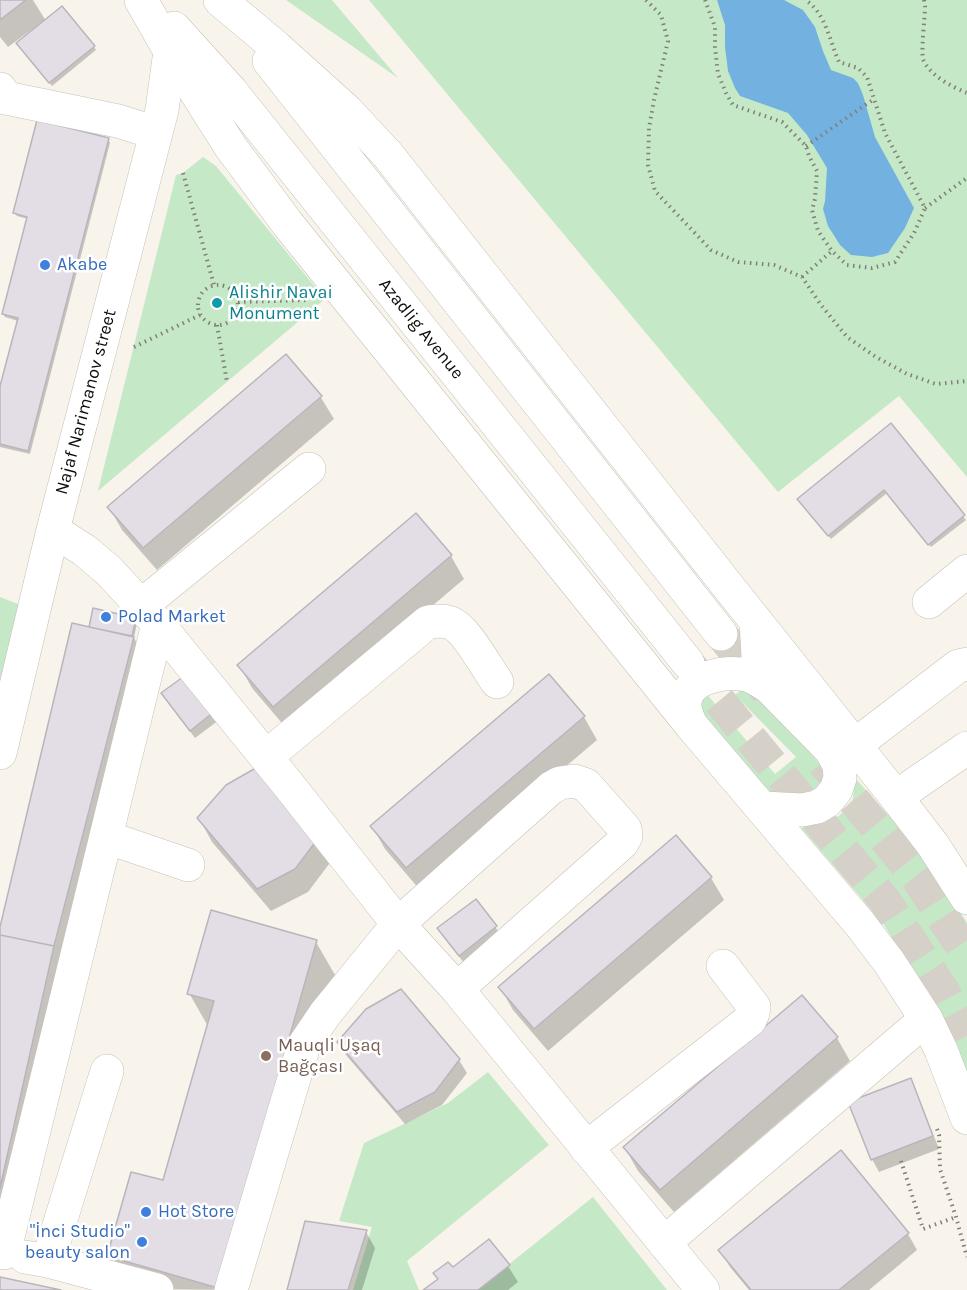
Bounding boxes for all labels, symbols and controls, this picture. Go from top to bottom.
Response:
place label: Akabe [57,254,107,276]
marker: Akabe [38,258,52,272]
street label: Azadlig Avenue [374,274,468,384]
place label: Alishir Navai Monument [229,282,333,324]
marker: Alishir Navai Monument [210,296,224,310]
street label: Najaf Narimanov street [51,307,121,497]
place label: Polad Market [118,606,226,628]
marker: Polad Market [99,610,113,624]
place label: Mauqli Uşaq Bağçası [278,1035,381,1078]
marker: Mauqli Uşaq Bağçası [259,1049,273,1063]
place label: Hot Store [158,1201,234,1223]
marker: Hot Store [139,1205,153,1219]
place label: "İnci Studio" beauty salon [25,1221,130,1264]
marker: "İnci Studio" beauty salon [135,1235,149,1249]

